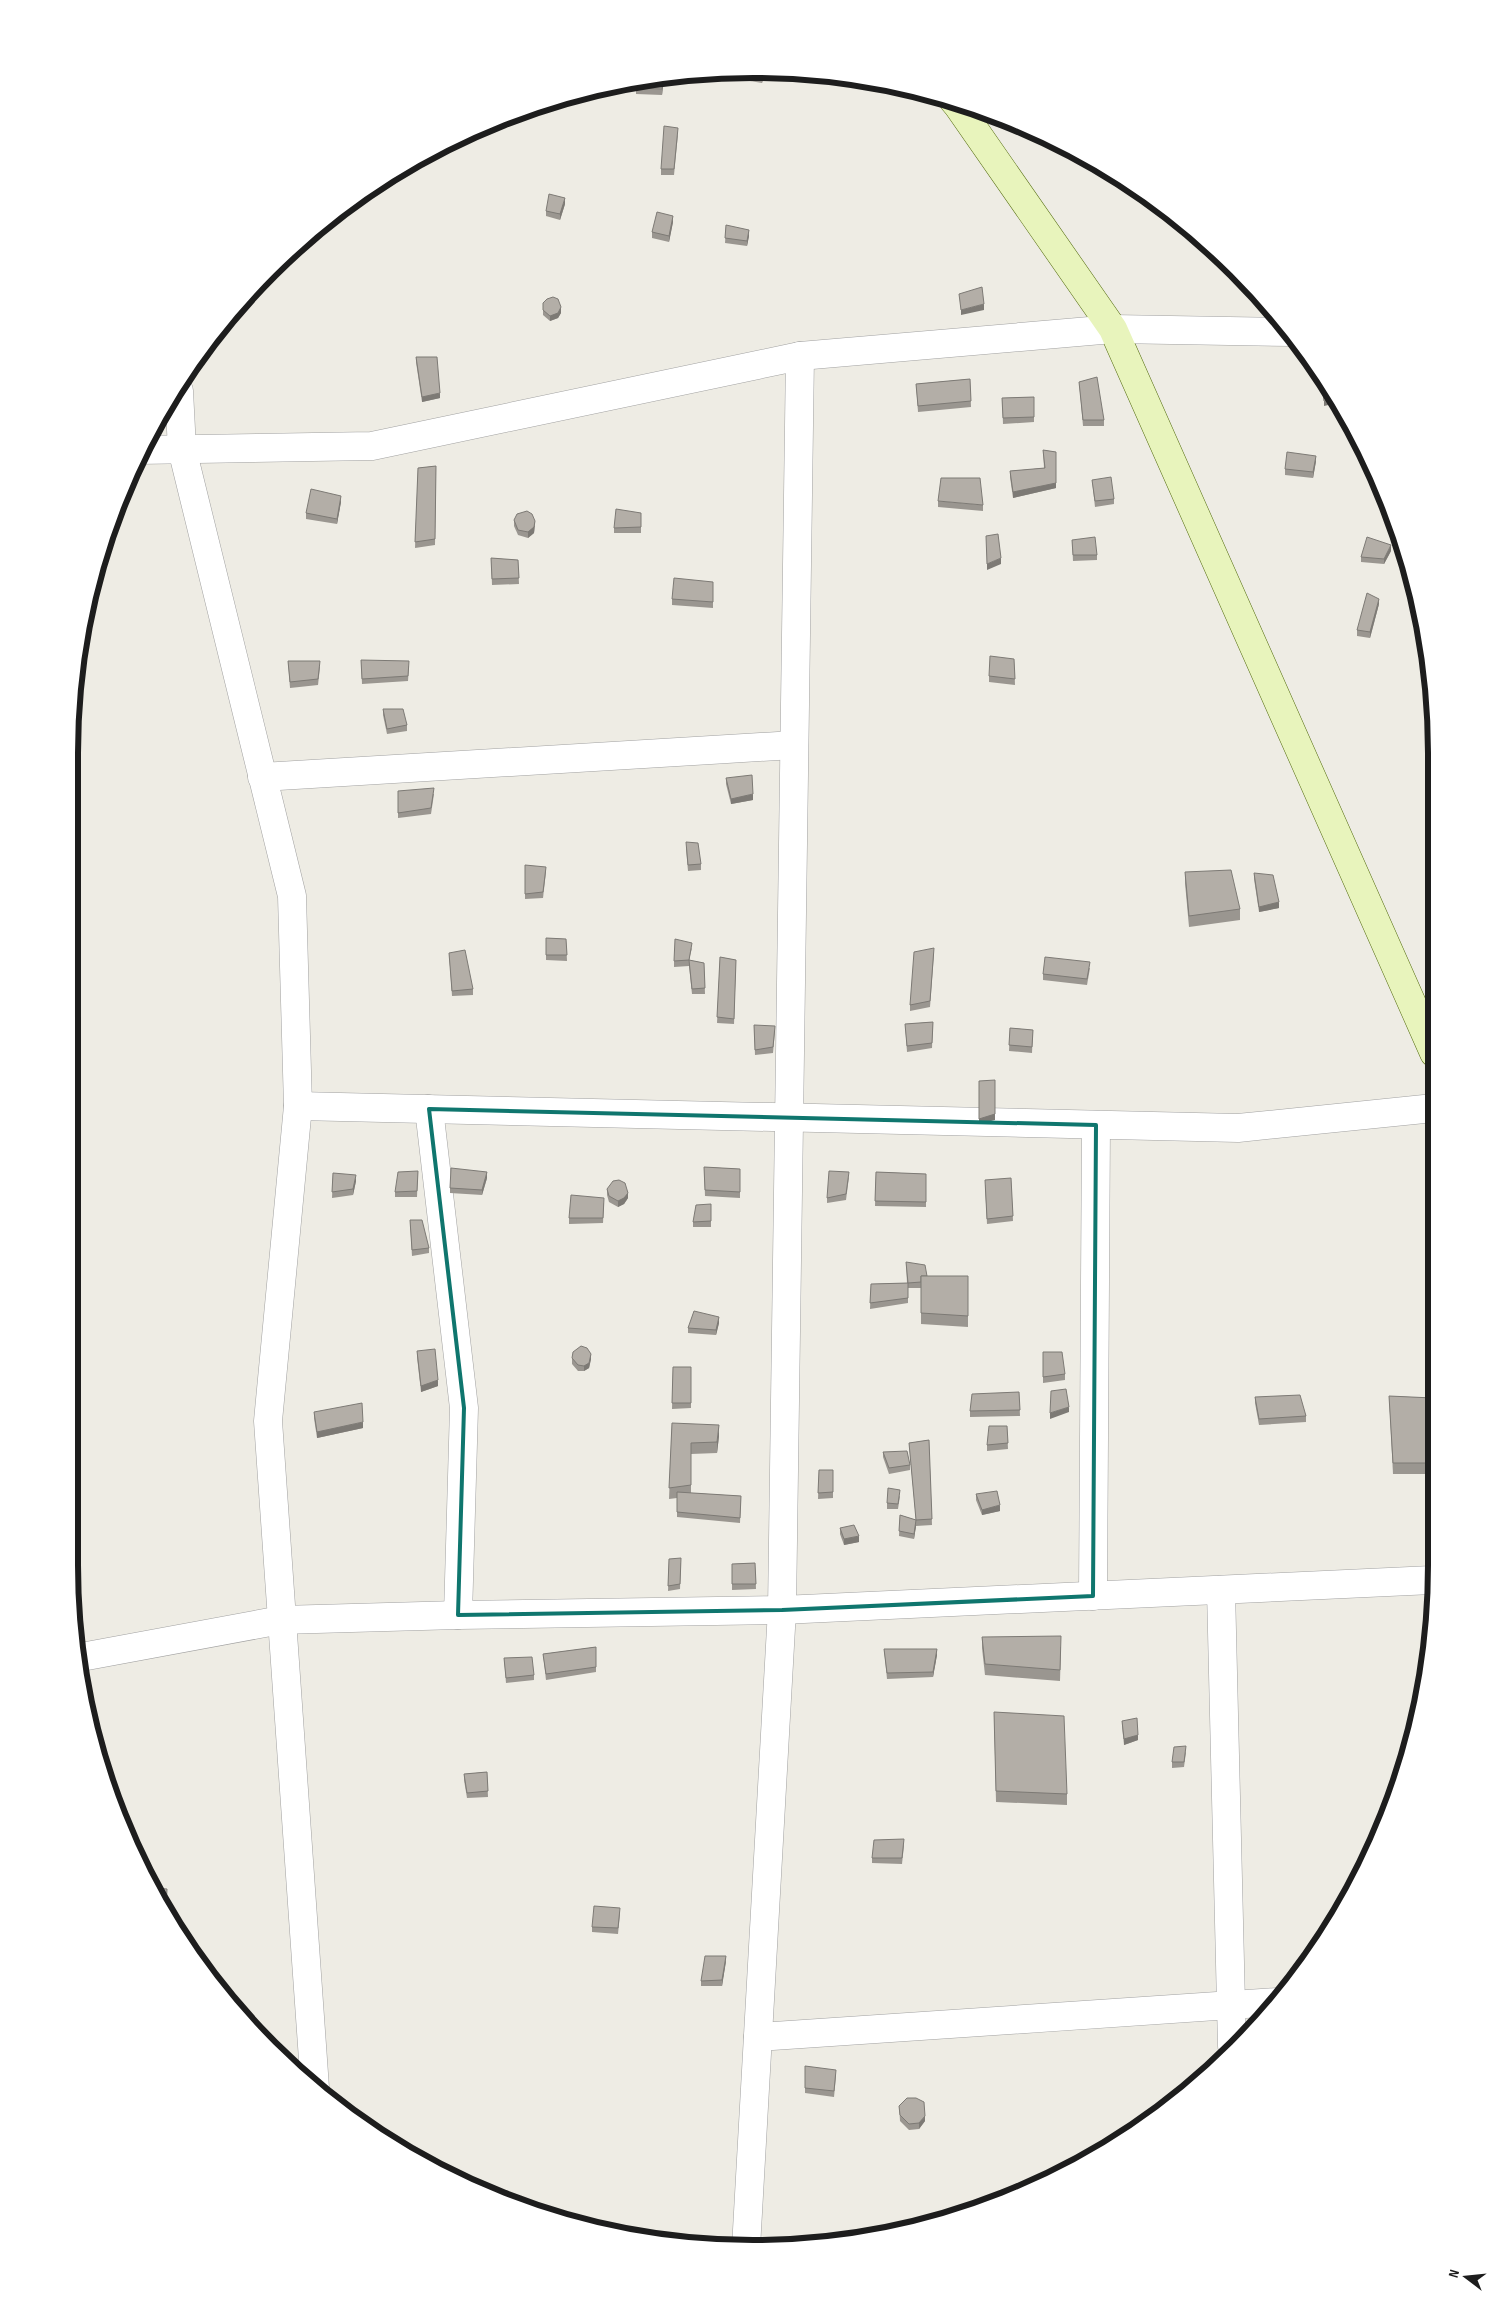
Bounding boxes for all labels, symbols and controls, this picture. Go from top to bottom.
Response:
north arrow [1441,2252,1491,2302]
text: N [1445,2268,1463,2279]

